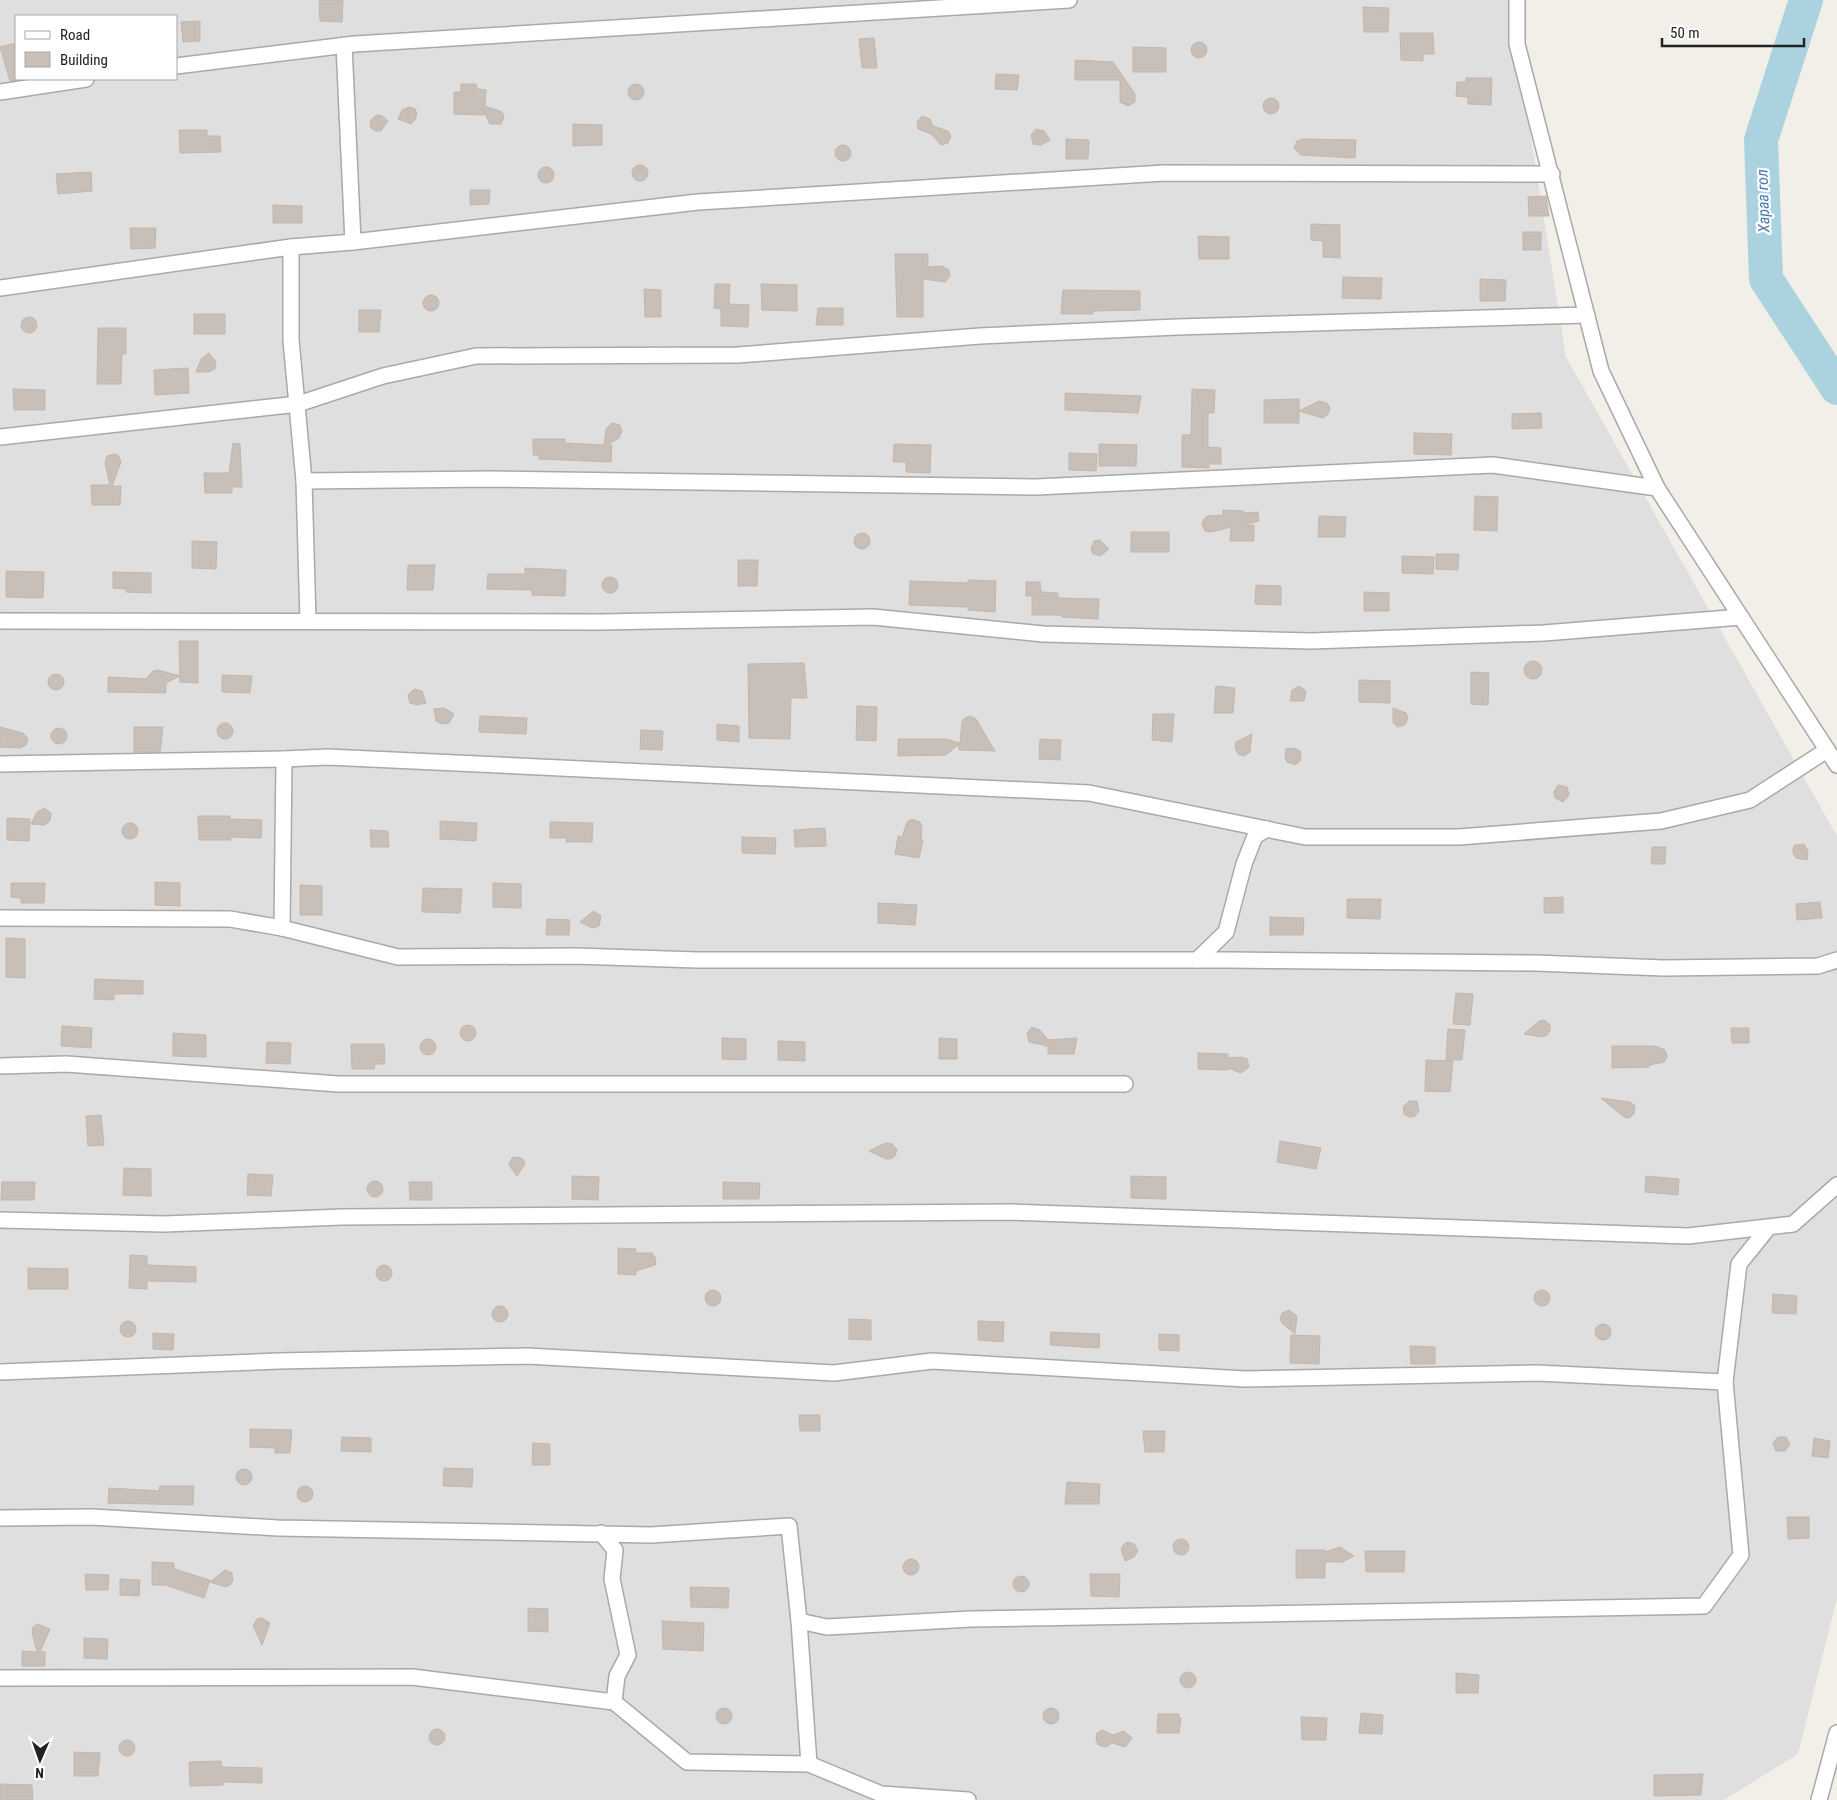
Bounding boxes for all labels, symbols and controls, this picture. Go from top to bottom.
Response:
legend [15,15,178,80]
scale bar [1662,15,1804,47]
text: 50 m [1670,24,1700,42]
text: Road [60,26,90,44]
text: Building [60,51,108,69]
water label: Хараа гол [1752,169,1774,234]
north arrow [15,1735,65,1785]
text: N [35,1765,44,1781]

